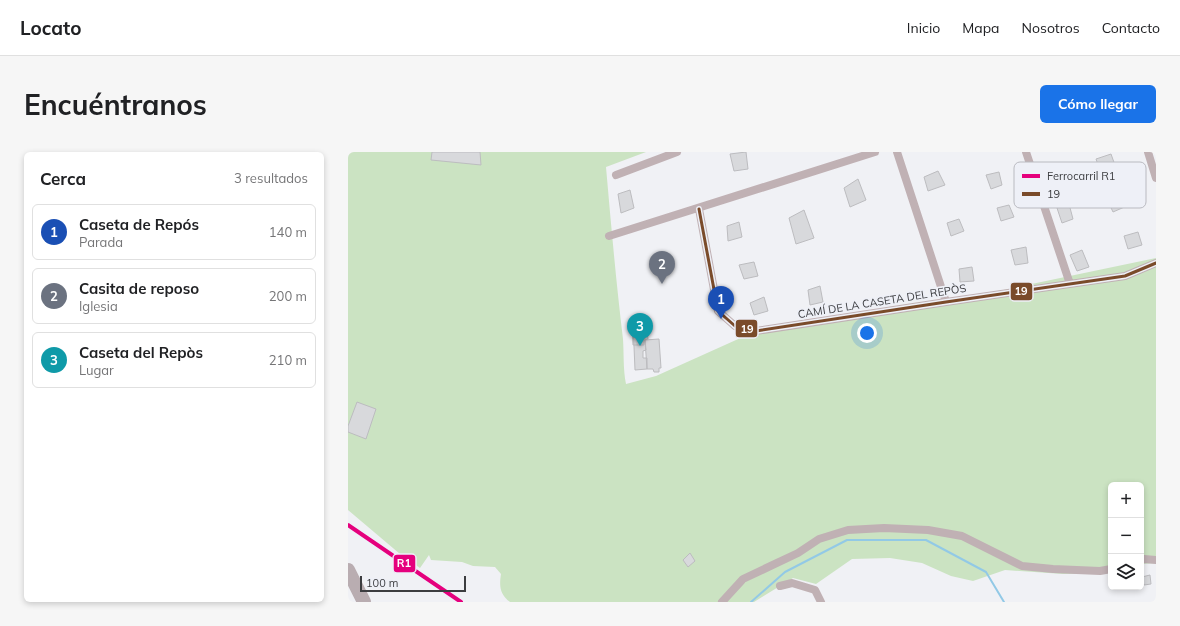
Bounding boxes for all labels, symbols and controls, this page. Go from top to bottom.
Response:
text: Locato [20,16,81,40]
text: Inicio [907,19,940,37]
text: Mapa [962,19,1000,37]
text: Nosotros [1022,19,1080,37]
text: Contacto [1102,19,1160,37]
button: Cómo llegar [1040,85,1156,123]
text: Encuéntranos [24,87,207,122]
legend [1014,162,1146,208]
text: Cerca [40,168,86,189]
text: Ferrocarril R1 [1047,169,1115,183]
text: 3 resultados [234,170,308,186]
text: 19 [1047,187,1060,201]
text: Caseta de Repós [79,215,199,234]
text: 1 [50,224,58,240]
text: 140 m [269,224,307,240]
text: Parada [79,234,123,250]
pin: 2 [649,251,675,284]
text: Casita de reposo [79,279,199,298]
street label: CAMÍ DE LA CASETA DEL REPÒS [797,281,967,321]
line badge: 19 [1010,282,1033,301]
text: 19 [1014,284,1028,298]
pin: 1 [708,286,734,319]
text: 2 [50,288,58,304]
text: 200 m [269,288,307,304]
text: Iglesia [79,298,118,314]
pin: 3 [627,313,653,346]
line badge: 19 [735,319,758,338]
text: 19 [740,322,754,336]
your location [857,323,877,343]
text: Caseta del Repòs [79,343,203,362]
text: 3 [50,352,58,368]
text: 210 m [269,352,307,368]
text: Lugar [79,362,114,378]
map controls [1108,482,1144,590]
button: + [1108,482,1144,518]
button: − [1108,518,1144,554]
line badge: R1 [393,554,416,573]
button: layers [1108,554,1144,590]
text: R1 [397,556,412,570]
scale bar [360,574,466,593]
text: 100 m [366,576,398,590]

